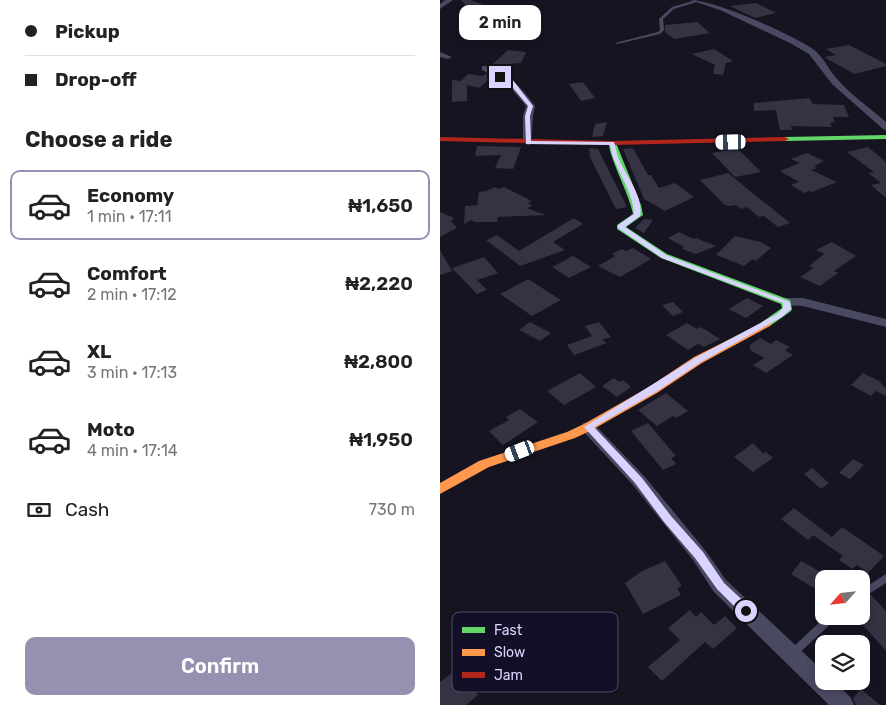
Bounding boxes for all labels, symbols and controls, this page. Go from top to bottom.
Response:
callout: 2 min [459,5,541,40]
text: 2 min [479,13,521,32]
text: Pickup [55,20,120,43]
route end [489,66,511,88]
text: Drop-off [55,68,137,91]
text: Choose a ride [25,126,172,153]
car [715,134,746,150]
icon: car [27,183,72,228]
text: Economy [87,184,174,207]
text: ₦1,650 [348,194,413,217]
text: 1 min · 17:11 [87,207,172,226]
icon: car [27,261,72,306]
text: Comfort [87,262,167,285]
text: ₦2,220 [345,272,413,295]
text: 2 min · 17:12 [87,285,177,304]
icon: car [27,339,72,384]
text: XL [87,340,111,363]
text: ₦2,800 [344,350,413,373]
text: 3 min · 17:13 [87,363,177,382]
icon: car [27,417,72,462]
text: Moto [87,418,135,441]
text: ₦1,950 [349,428,413,451]
car [503,439,536,463]
text: 4 min · 17:14 [87,441,178,460]
icon: cash [25,496,53,524]
text: Cash [65,498,109,521]
text: 730 m [369,500,415,519]
north arrow [815,570,870,625]
map controls [815,570,870,690]
route start [735,600,757,622]
legend [452,612,618,692]
text: Fast [494,622,523,639]
button: layers [815,635,870,690]
button: Confirm [25,637,415,695]
text: Slow [494,644,525,661]
text: Jam [494,667,523,684]

